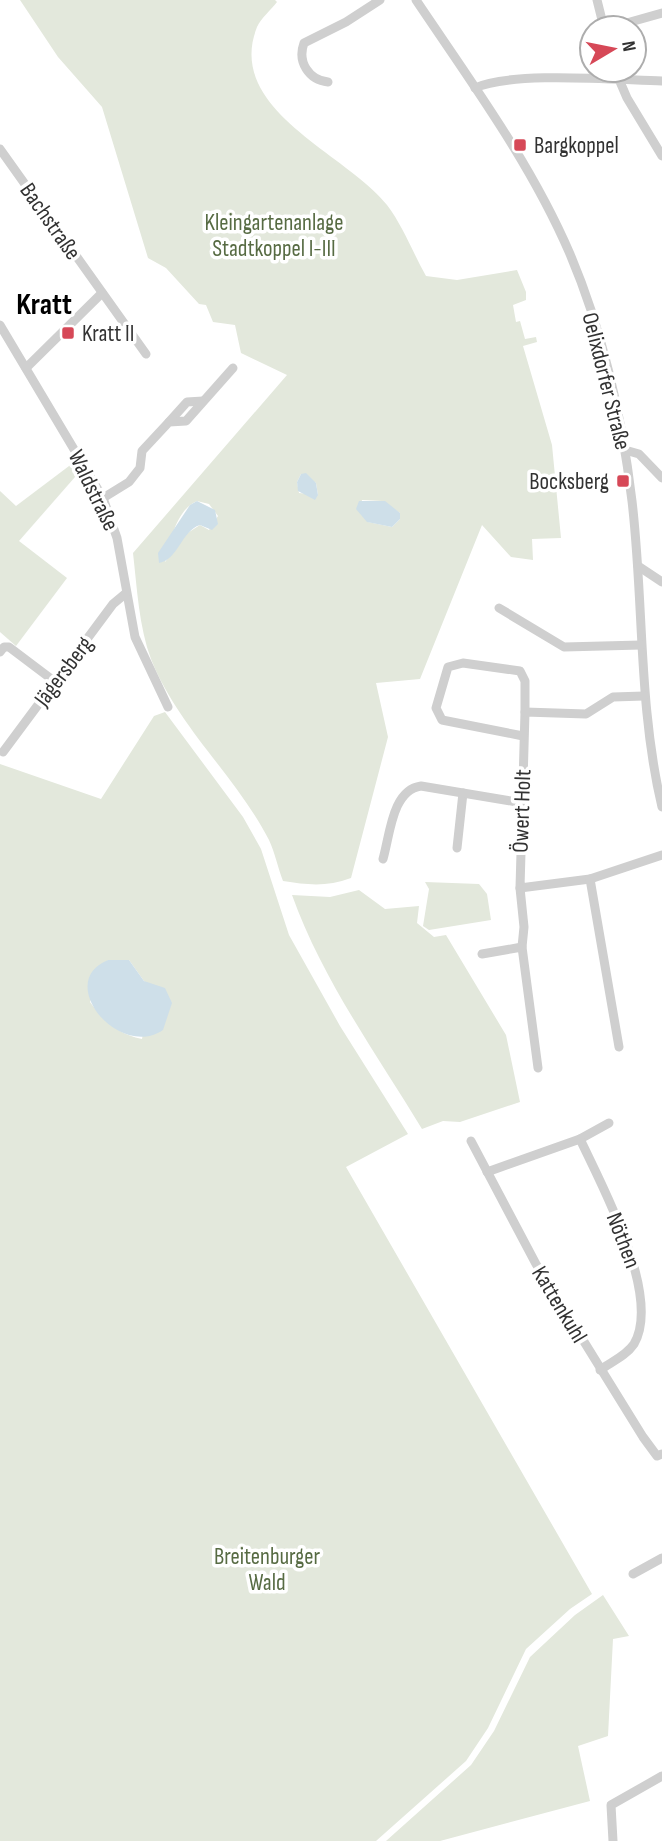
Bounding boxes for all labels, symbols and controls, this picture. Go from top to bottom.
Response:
north arrow [578,14,648,84]
text: N [616,39,640,53]
place label: Bargkoppel [534,132,619,160]
marker: Bargkoppel [512,137,528,153]
street label: Bachstraße [14,178,87,265]
park label: Kleingartenanlage Stadtkoppel I-III [205,209,343,263]
district label: Kratt [16,287,72,323]
street label: Oelixdorfer Straße [575,310,637,453]
place label: Kratt II [82,320,134,348]
marker: Kratt II [60,325,76,341]
street label: Waldstraße [62,445,125,535]
place label: Bocksberg [529,468,609,496]
marker: Bocksberg [615,473,631,489]
street label: Jägersberg [28,631,99,713]
street label: Öwert Holt [507,769,537,853]
street label: Nöthen [600,1209,646,1272]
street label: Kattenkuhl [525,1261,593,1348]
park label: Breitenburger Wald [214,1543,320,1597]

